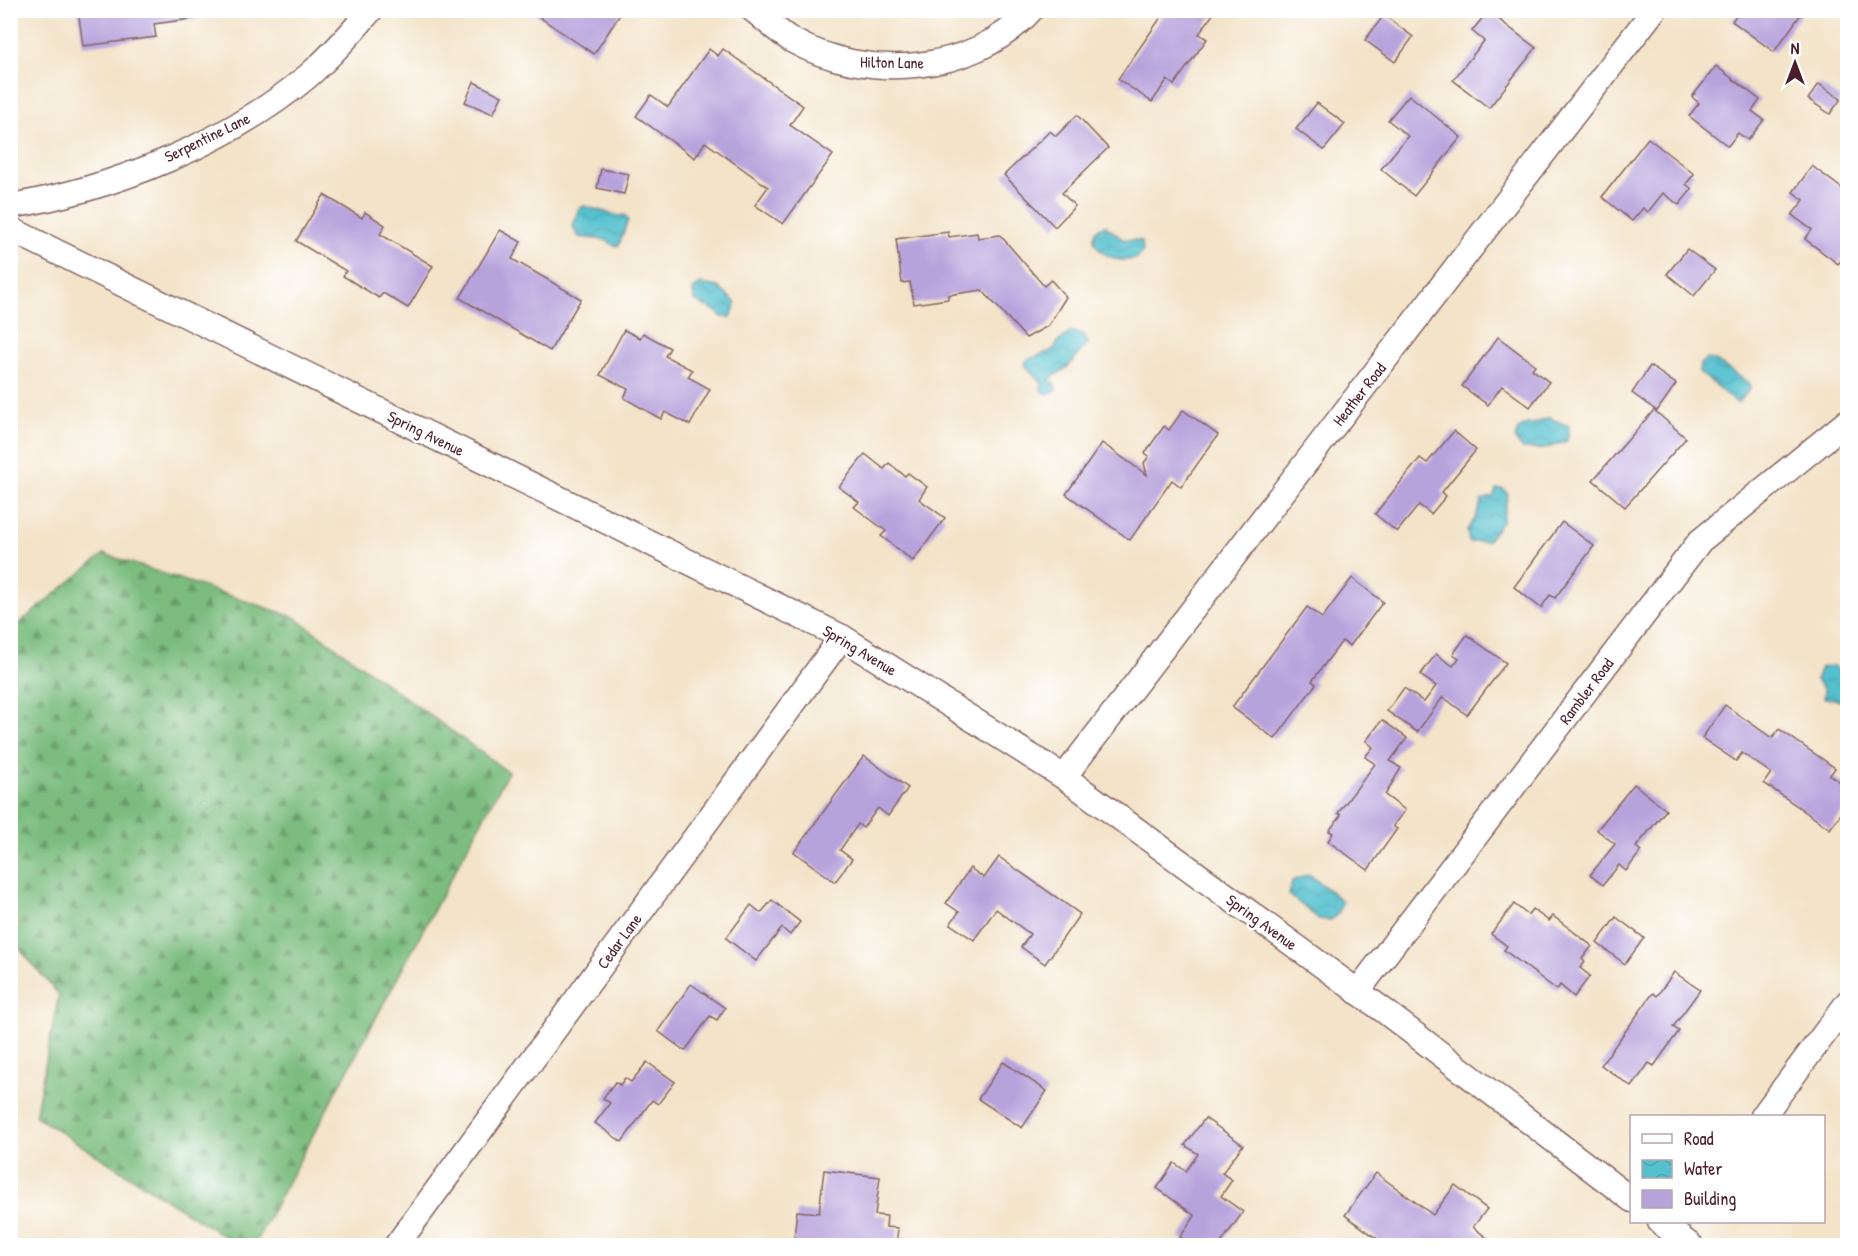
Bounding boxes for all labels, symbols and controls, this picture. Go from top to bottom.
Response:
north arrow [1765,33,1825,93]
text: N [1791,37,1800,59]
street label: Hilton Lane [860,50,925,74]
street label: Serpentine Lane [161,107,254,167]
street label: Heather Road [1327,358,1391,430]
street label: Spring Avenue [384,405,468,461]
street label: Spring Avenue [819,619,902,681]
street label: Rambler Road [1554,653,1618,729]
street label: Spring Avenue [1222,889,1302,956]
street label: Cedar Lane [591,908,647,973]
legend [1630,1115,1825,1223]
text: Road [1684,1126,1714,1151]
text: Water [1684,1156,1722,1181]
text: Building [1684,1186,1736,1211]

